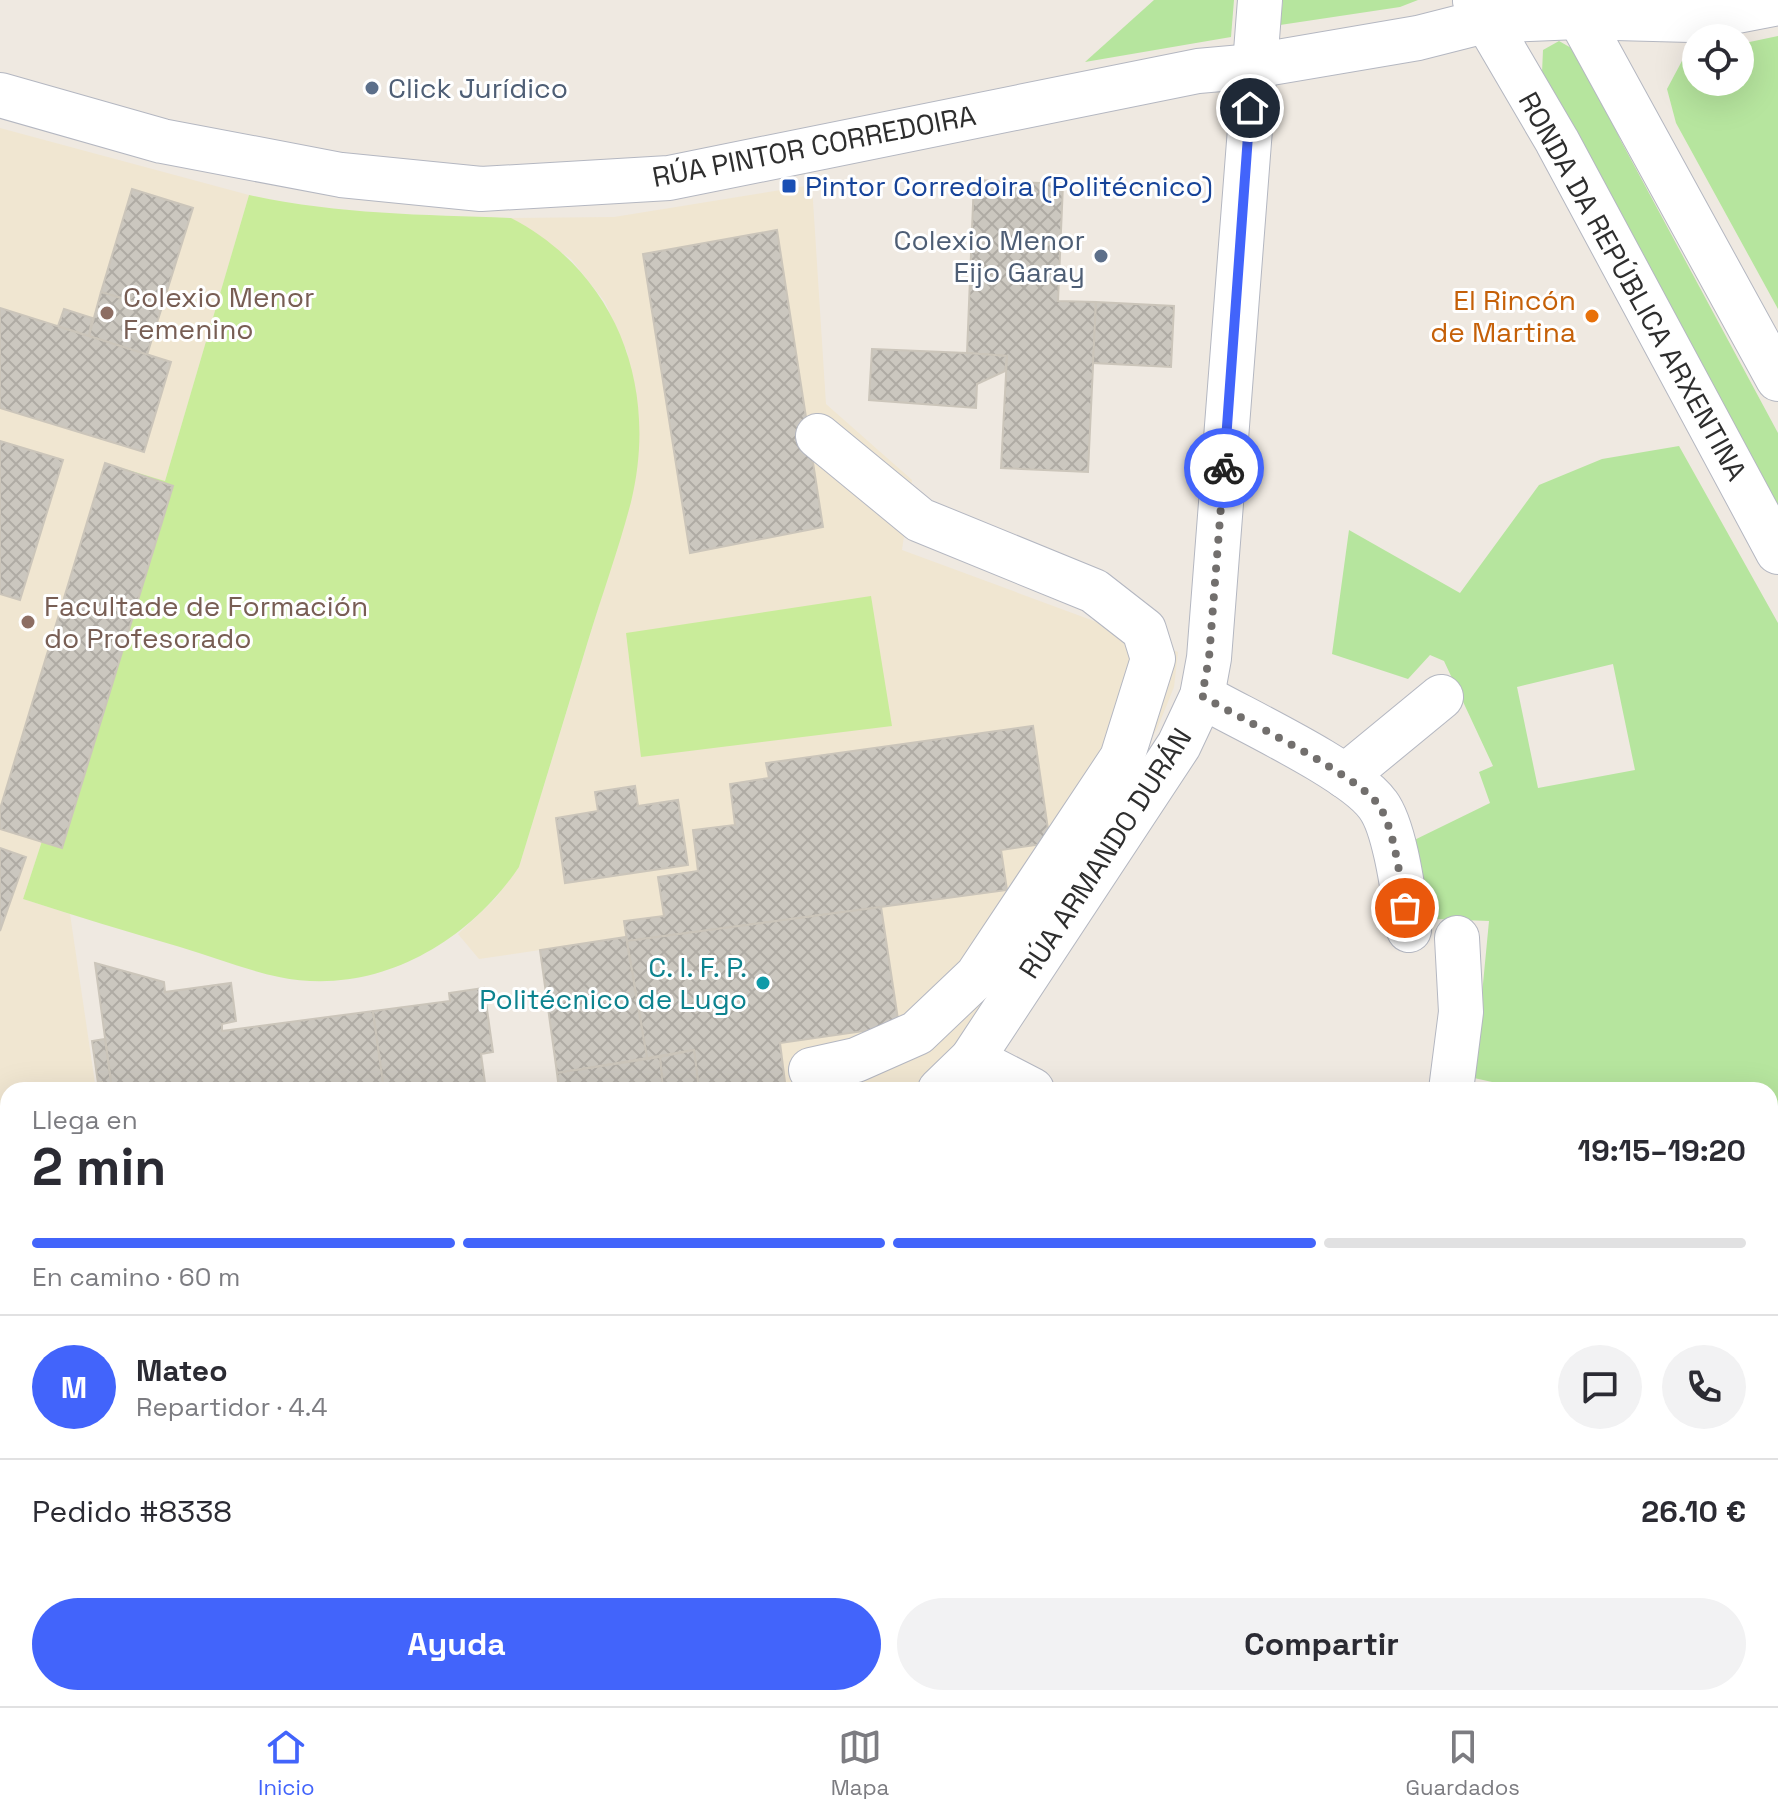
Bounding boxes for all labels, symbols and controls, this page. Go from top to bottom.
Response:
map controls [1682,24,1754,96]
button: locate [1682,24,1754,96]
place label: Click Jurídico [388,70,568,106]
pin [1216,74,1284,142]
marker: Click Jurídico [363,79,381,97]
street label: RONDA DA REPÚBLICA ARXENTINA [1511,85,1755,487]
icon: home [1228,86,1272,130]
street label: RÚA PINTOR CORREDOIRA [649,97,979,195]
place label: Pintor Corredoira (Politécnico) [805,168,1213,204]
marker: Pintor Corredoira (Politécnico) [780,177,798,195]
place label: Colexio Menor Eijo Garay [893,222,1085,290]
marker: Colexio Menor Eijo Garay [1092,247,1110,265]
place label: Colexio Menor Femenino [123,279,315,347]
place label: El Rincón de Martina [1430,282,1576,350]
marker: Colexio Menor Femenino [98,304,116,322]
marker: El Rincón de Martina [1583,307,1601,325]
courier [1184,428,1264,508]
icon: bike [1202,446,1246,490]
place label: Facultade de Formación do Profesorado [44,588,368,656]
marker: Facultade de Formación do Profesorado [19,613,37,631]
street label: RÚA ARMANDO DURÁN [1011,721,1199,985]
pin [1371,874,1439,942]
icon: bag [1383,886,1427,930]
place label: C. I. F. P. Politécnico de Lugo [479,949,747,1017]
marker: C. I. F. P. Politécnico de Lugo [754,974,772,992]
text: Llega en [32,1103,138,1137]
text: 19:15–19:20 [1578,1131,1746,1170]
text: 2 min [32,1134,166,1200]
text: En camino · 60 m [32,1260,240,1294]
button: chat [1558,1345,1642,1429]
button: phone [1662,1345,1746,1429]
text: Mateo [136,1351,228,1390]
text: M [61,1368,87,1407]
text: Repartidor · 4.4 [136,1390,328,1424]
text: Pedido #8338 [32,1492,232,1531]
text: 26.10 € [1641,1492,1746,1531]
button: Ayuda [32,1598,881,1690]
button: Compartir [897,1598,1746,1690]
tab: Inicio [258,1725,315,1801]
tab: Mapa [831,1725,889,1801]
tab: Guardados [1405,1725,1520,1801]

